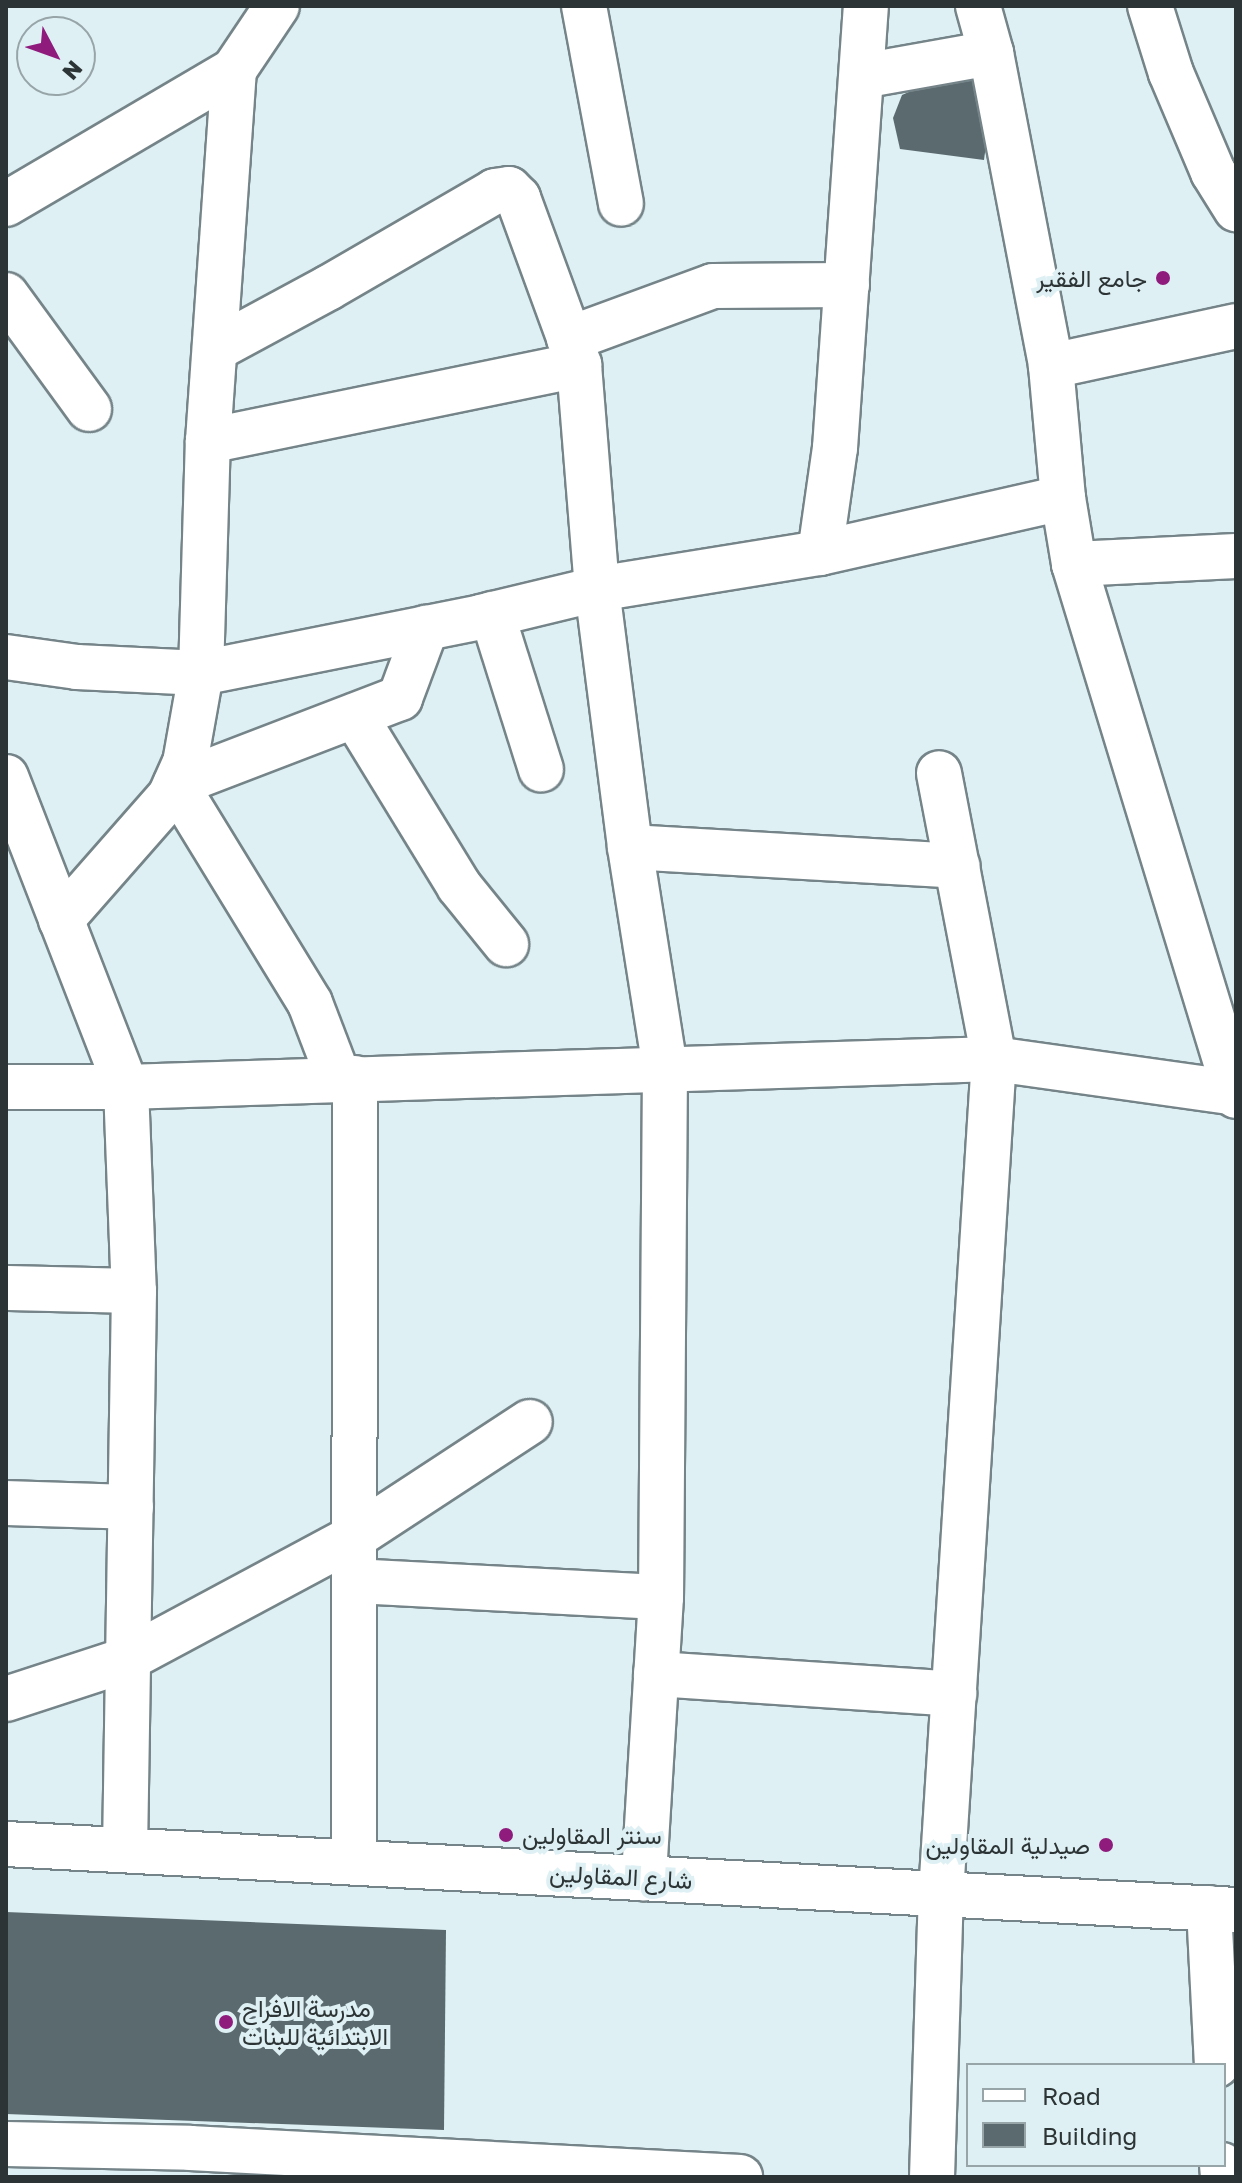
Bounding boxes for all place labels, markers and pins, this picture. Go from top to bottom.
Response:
place label: جامع الفقير [1036,264,1147,292]
marker: جامع الفقير [1154,269,1172,287]
place label: سنتر المقاولين [522,1821,662,1849]
marker: سنتر المقاولين [497,1826,515,1844]
place label: صيدلية المقاولين [926,1831,1090,1859]
marker: صيدلية المقاولين [1097,1836,1115,1854]
place label: مدرسة اﻻفراح اﻻبتدائية للبنات [242,1994,388,2050]
marker: مدرسة اﻻفراح اﻻبتدائية للبنات [217,2013,235,2031]

